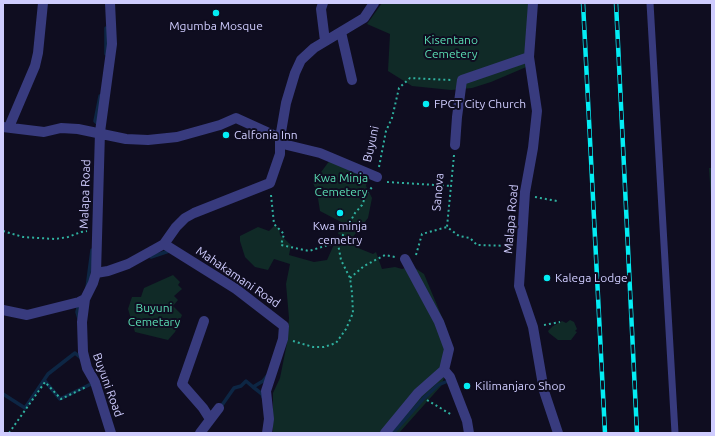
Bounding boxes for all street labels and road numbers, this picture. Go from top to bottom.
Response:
street label: Buyuni [360,124,382,164]
street label: Malapa Road [77,159,93,229]
street label: Sanova [429,172,447,212]
street label: Malapa Road [501,184,521,254]
street label: Mahakamani Road [193,243,283,311]
street label: Buyuni Road [90,351,126,419]

